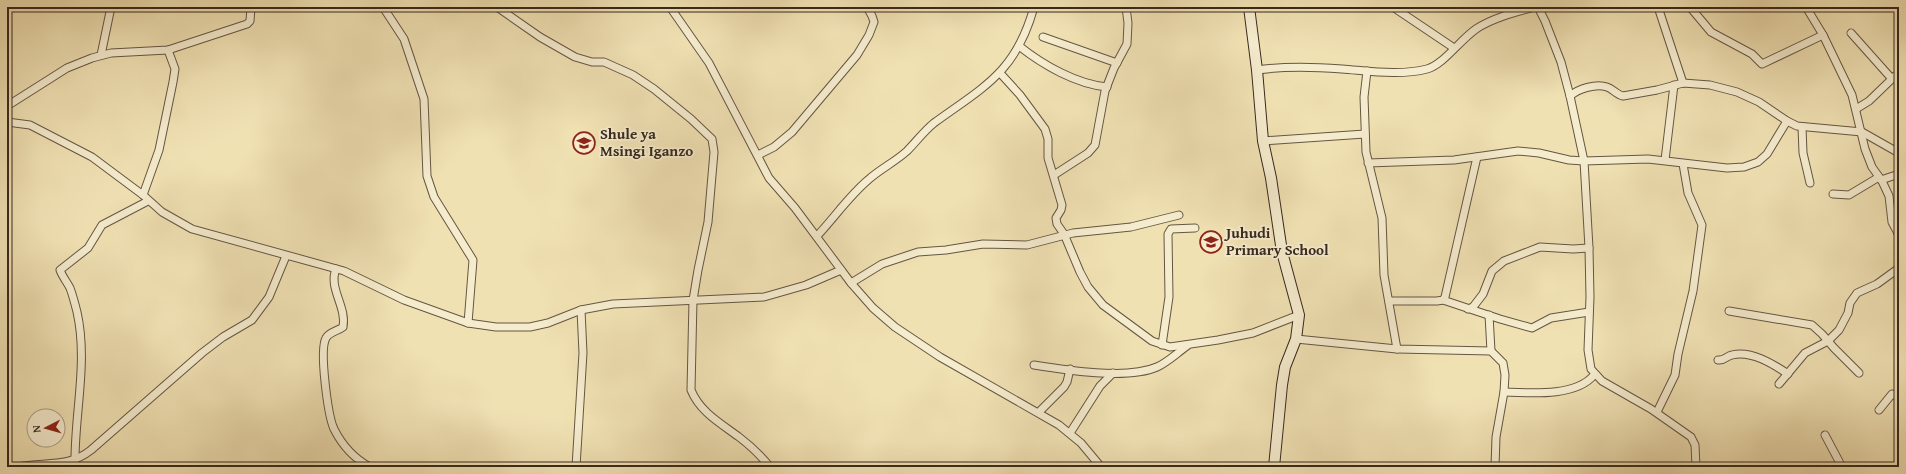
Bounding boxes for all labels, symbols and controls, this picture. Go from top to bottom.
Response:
place label: Shule ya Msingi Iganzo [600,123,693,161]
school or university icon: Shule ya Msingi Iganzo [571,130,597,156]
place label: Juhudi Primary School [1223,222,1329,260]
school or university icon: Juhudi Primary School [1198,229,1224,255]
north arrow [26,408,66,448]
text: N [28,424,44,434]

